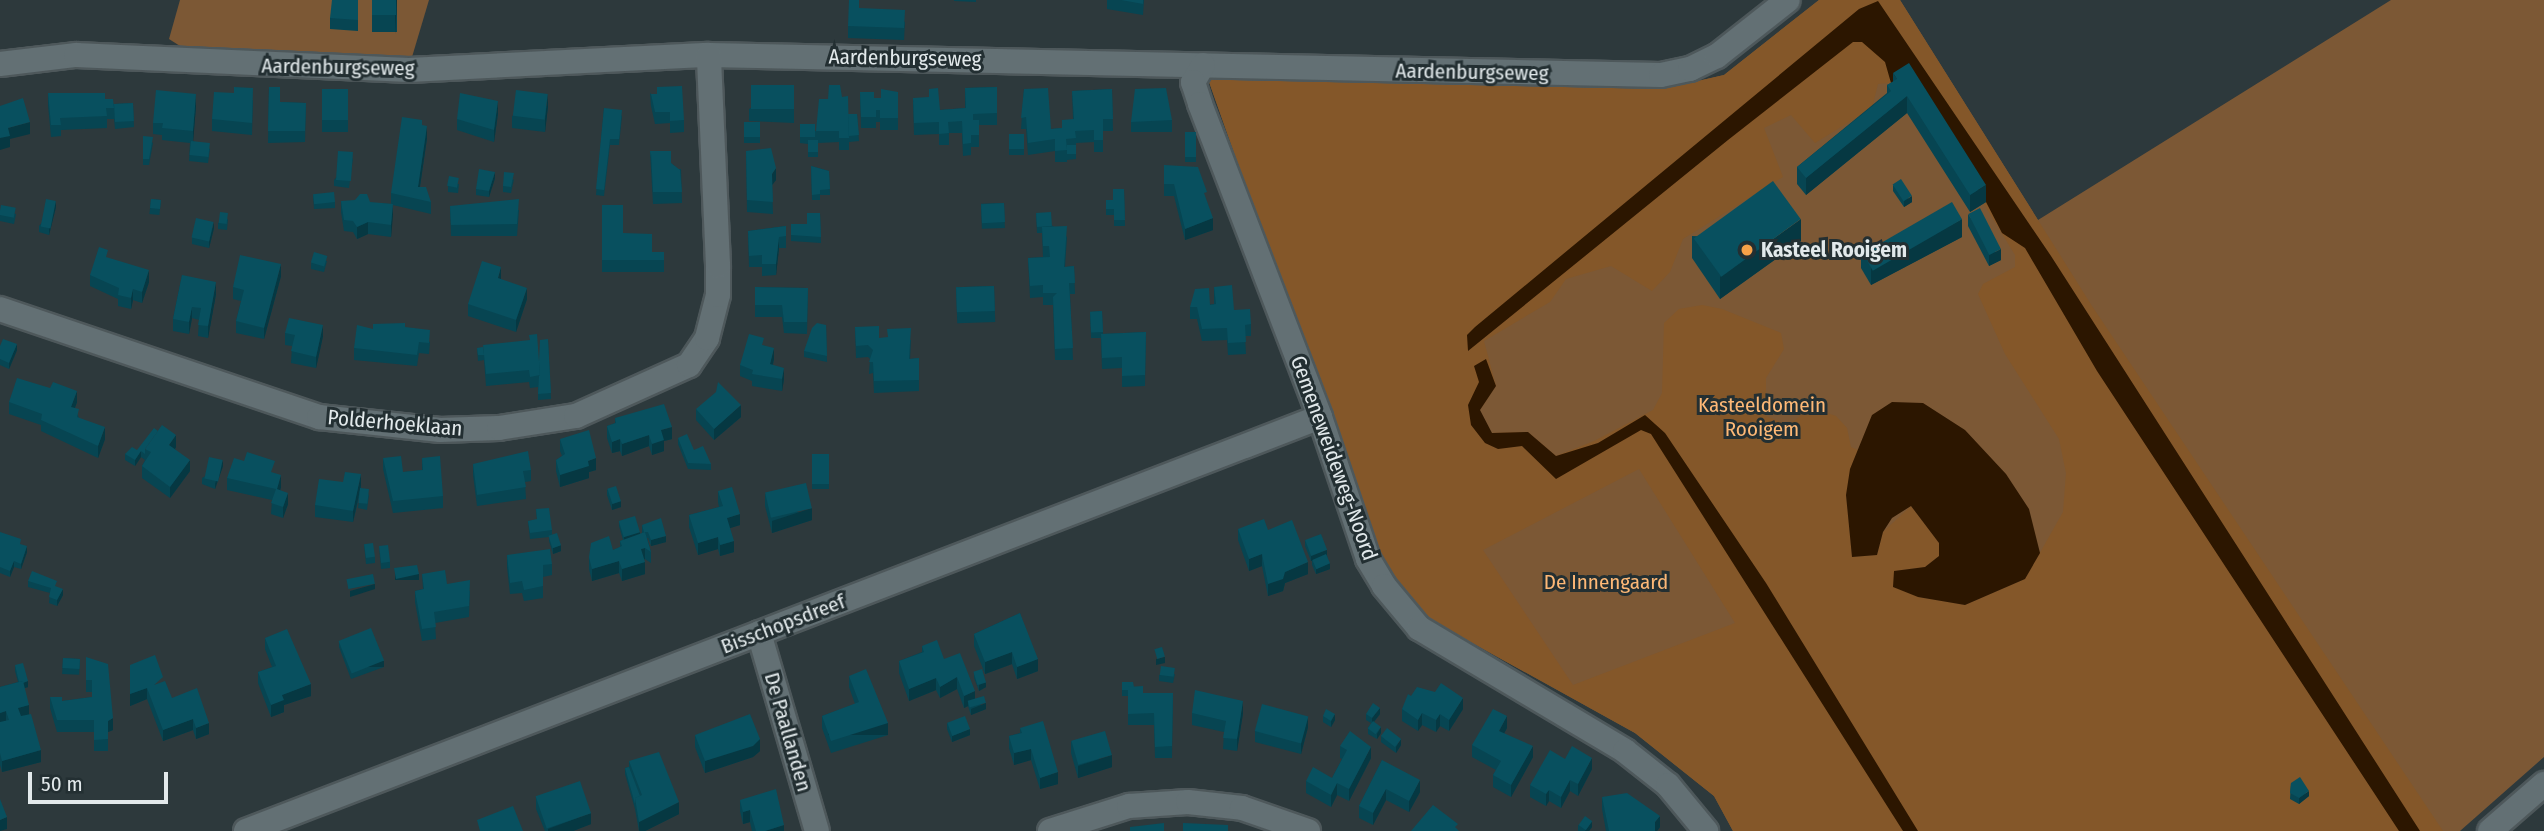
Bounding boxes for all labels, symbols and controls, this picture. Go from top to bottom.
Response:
street label: Aardenburgseweg [828,44,982,72]
street label: Aardenburgseweg [261,53,415,81]
street label: Aardenburgseweg [1395,58,1549,86]
place label: Kasteel Rooigem [1761,237,1907,263]
marker: Kasteel Rooigem [1739,242,1755,258]
street label: Gemeneweideweg-Noord [1285,352,1383,564]
park label: Kasteeldomein Rooigem [1698,392,1826,442]
street label: Polderhoeklaan [327,405,463,441]
park label: De Innengaard [1544,569,1668,595]
street label: Bisschopsdreef [717,589,849,659]
street label: De Paallanden [759,670,817,794]
scale bar [32,758,172,802]
text: 50 m [41,771,83,797]

